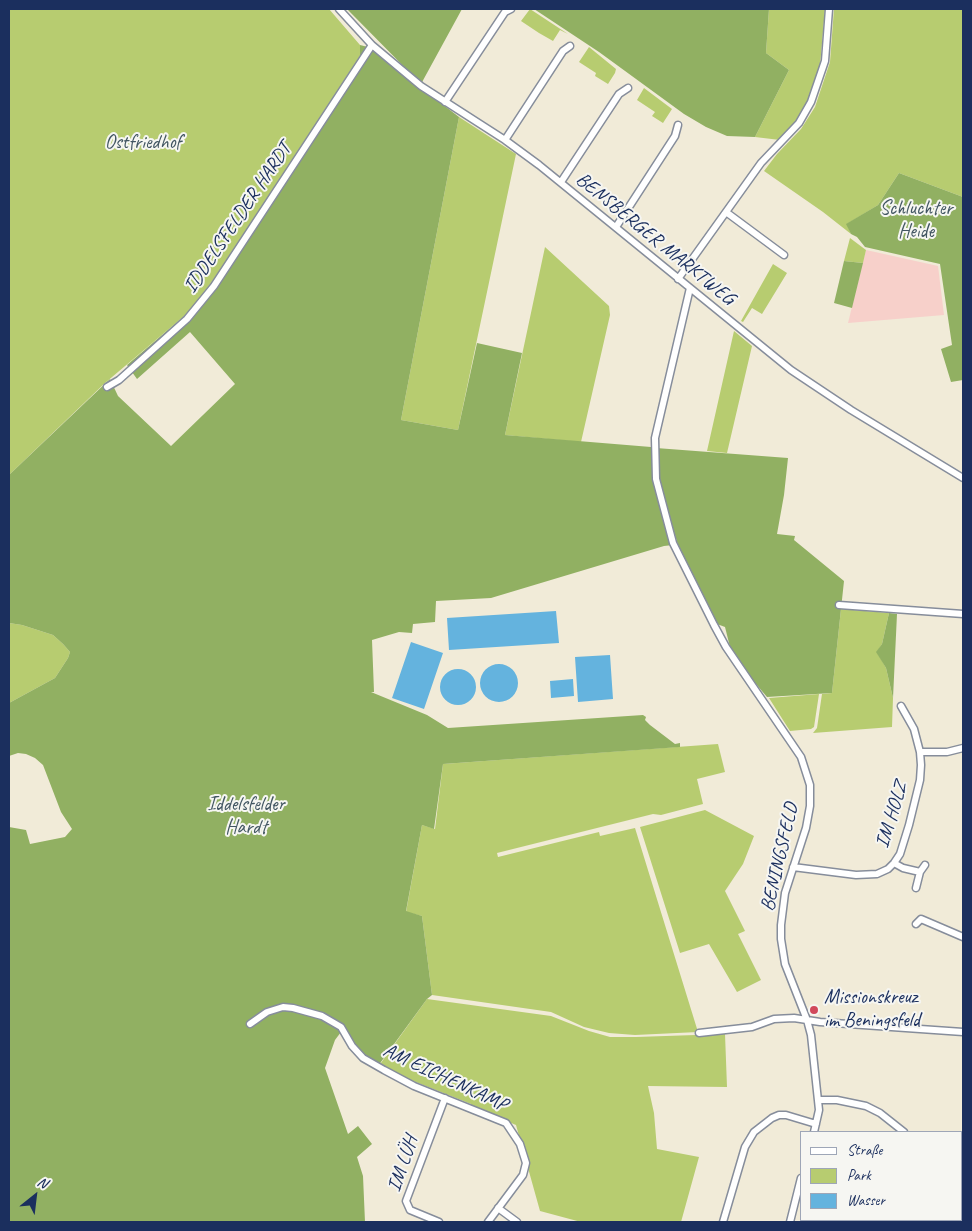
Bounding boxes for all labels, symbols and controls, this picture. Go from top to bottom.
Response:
park label: Ostfriedhof [105,131,181,155]
street label: IDDELSFELDER HARDT [179,138,297,298]
street label: BENSBERGER MARKTWEG [571,168,739,310]
park label: Schluchter Heide [880,197,952,244]
street label: IM HOLZ [871,779,913,851]
park label: Iddelsfelder Hardt [207,793,285,840]
street label: BENINGSFELD [756,801,804,913]
place label: Missionskreuz im Beningsfeld [824,986,920,1033]
marker: Missionskreuz im Beningsfeld [808,1004,820,1016]
street label: AM EICHENKAMP [379,1039,511,1117]
legend [800,1131,962,1221]
street label: IM LÜH [382,1133,424,1195]
text: Straße [847,1141,882,1160]
text: Park [847,1166,871,1185]
north arrow [10,1171,60,1221]
text: N [35,1173,50,1192]
text: Wasser [847,1191,885,1210]

